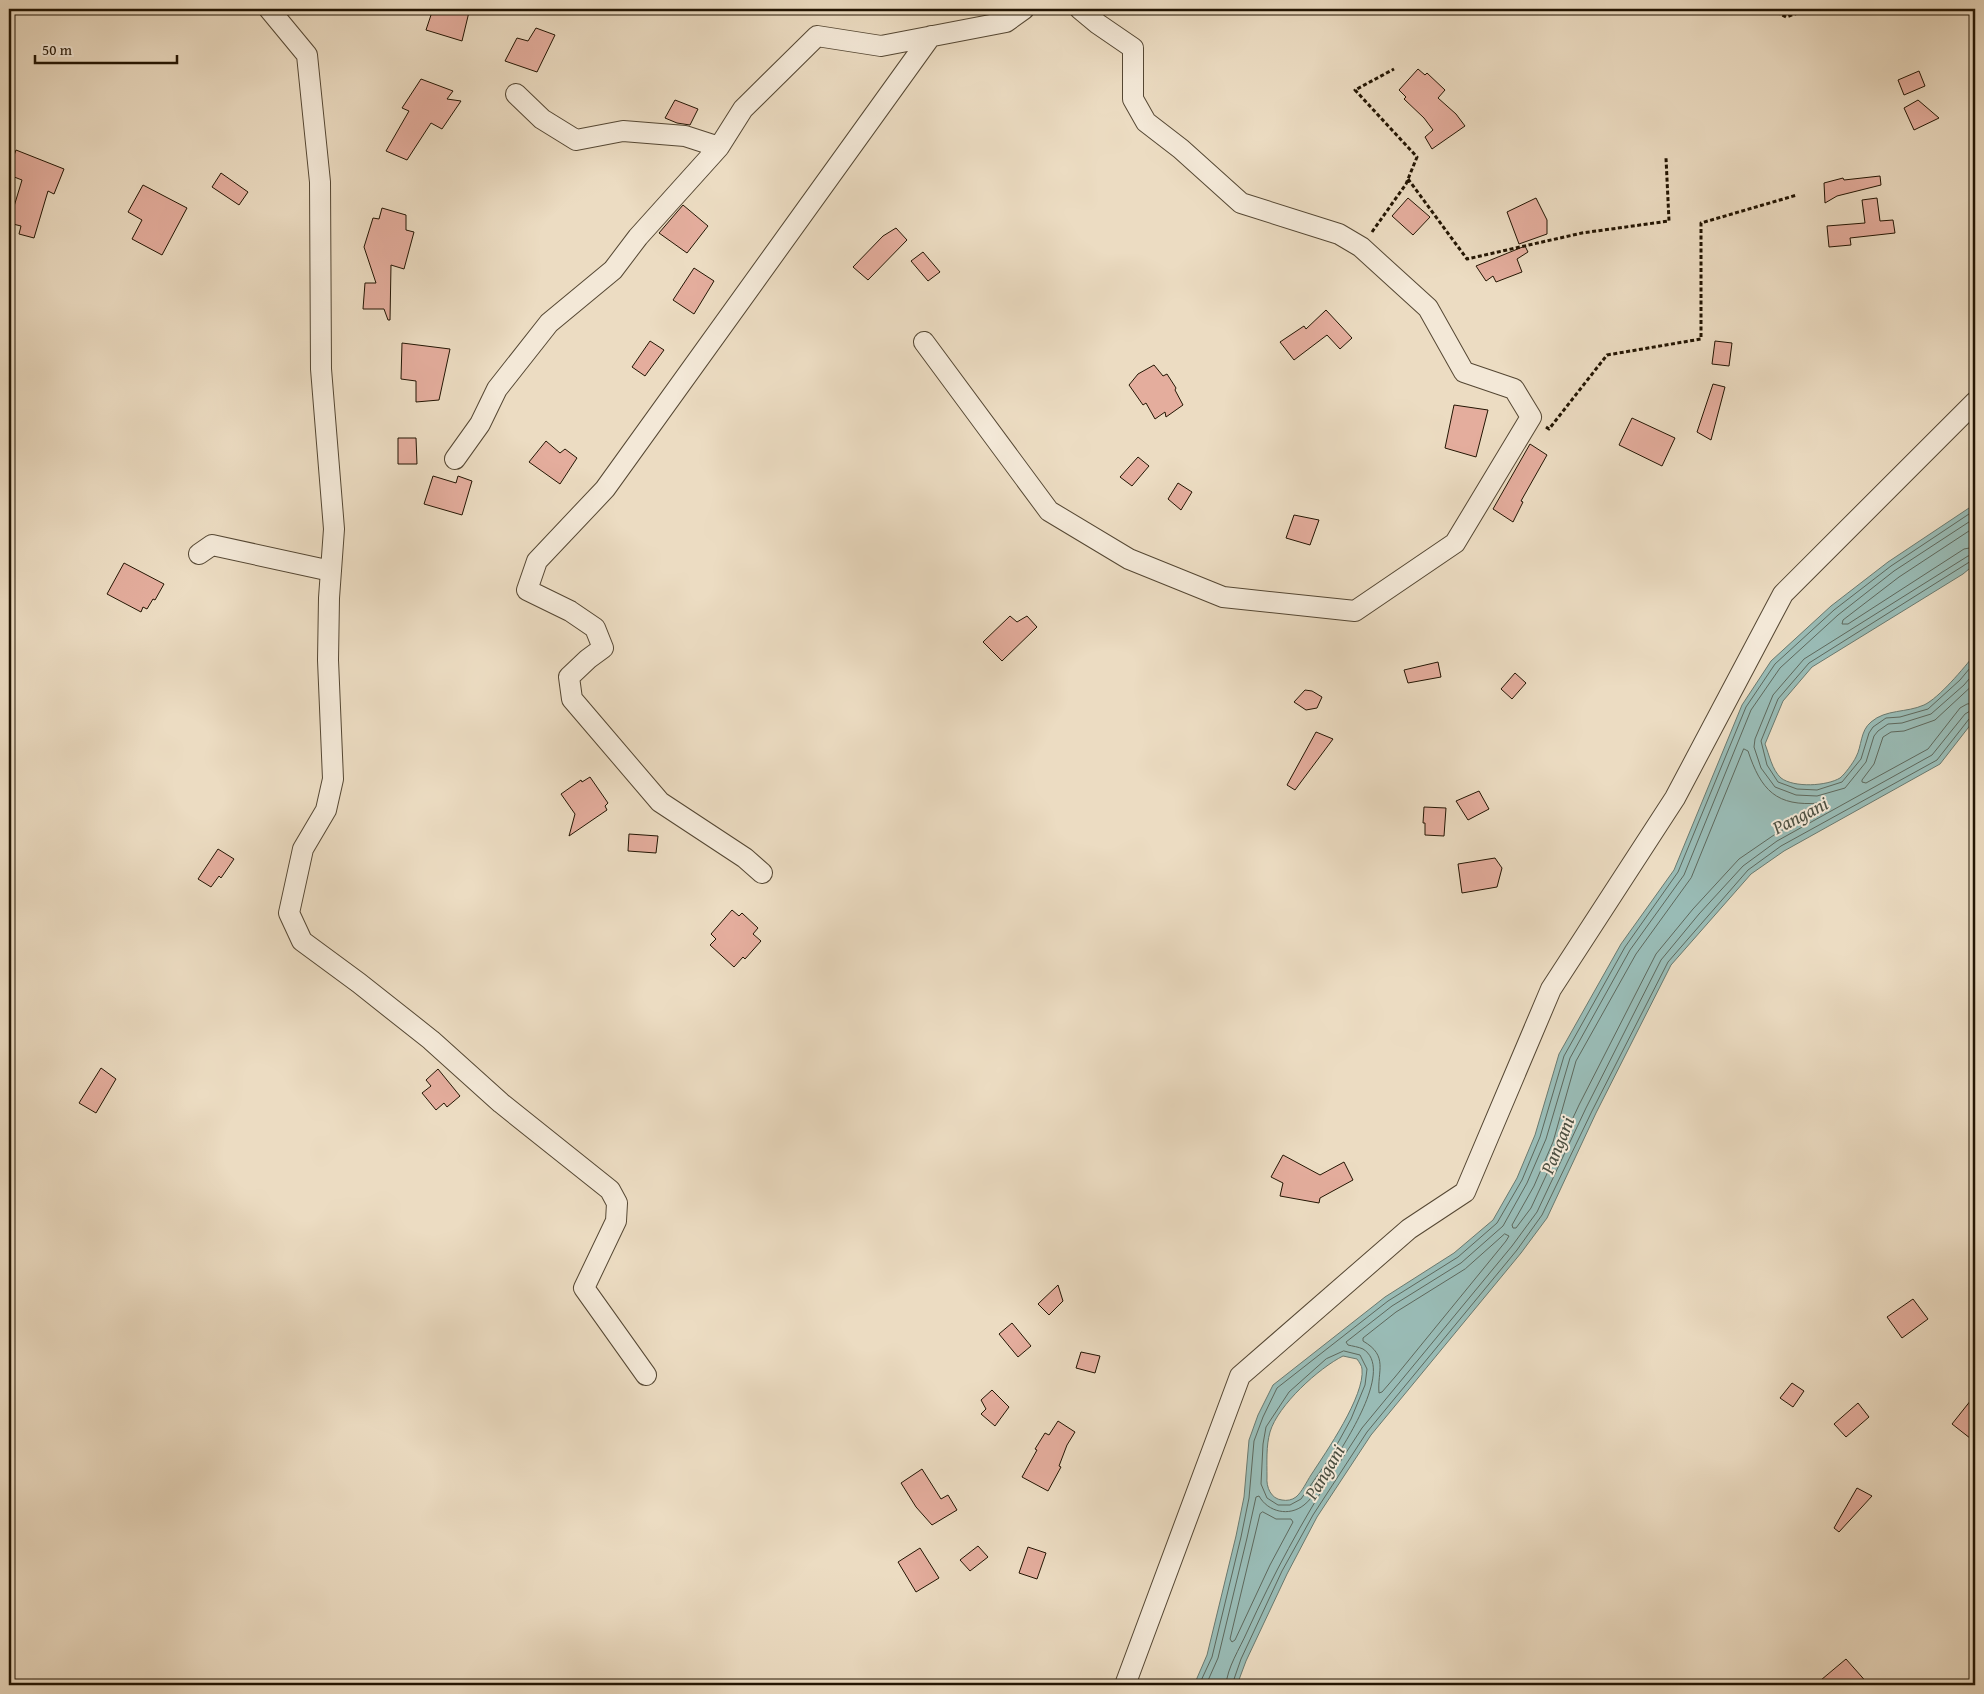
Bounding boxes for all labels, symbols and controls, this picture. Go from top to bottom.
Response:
scale bar [35,32,178,64]
text: 50 m [42,39,73,60]
water label: Pangani [1766,789,1833,841]
water label: Pangani [1533,1112,1581,1179]
water label: Pangani [1296,1439,1351,1506]

